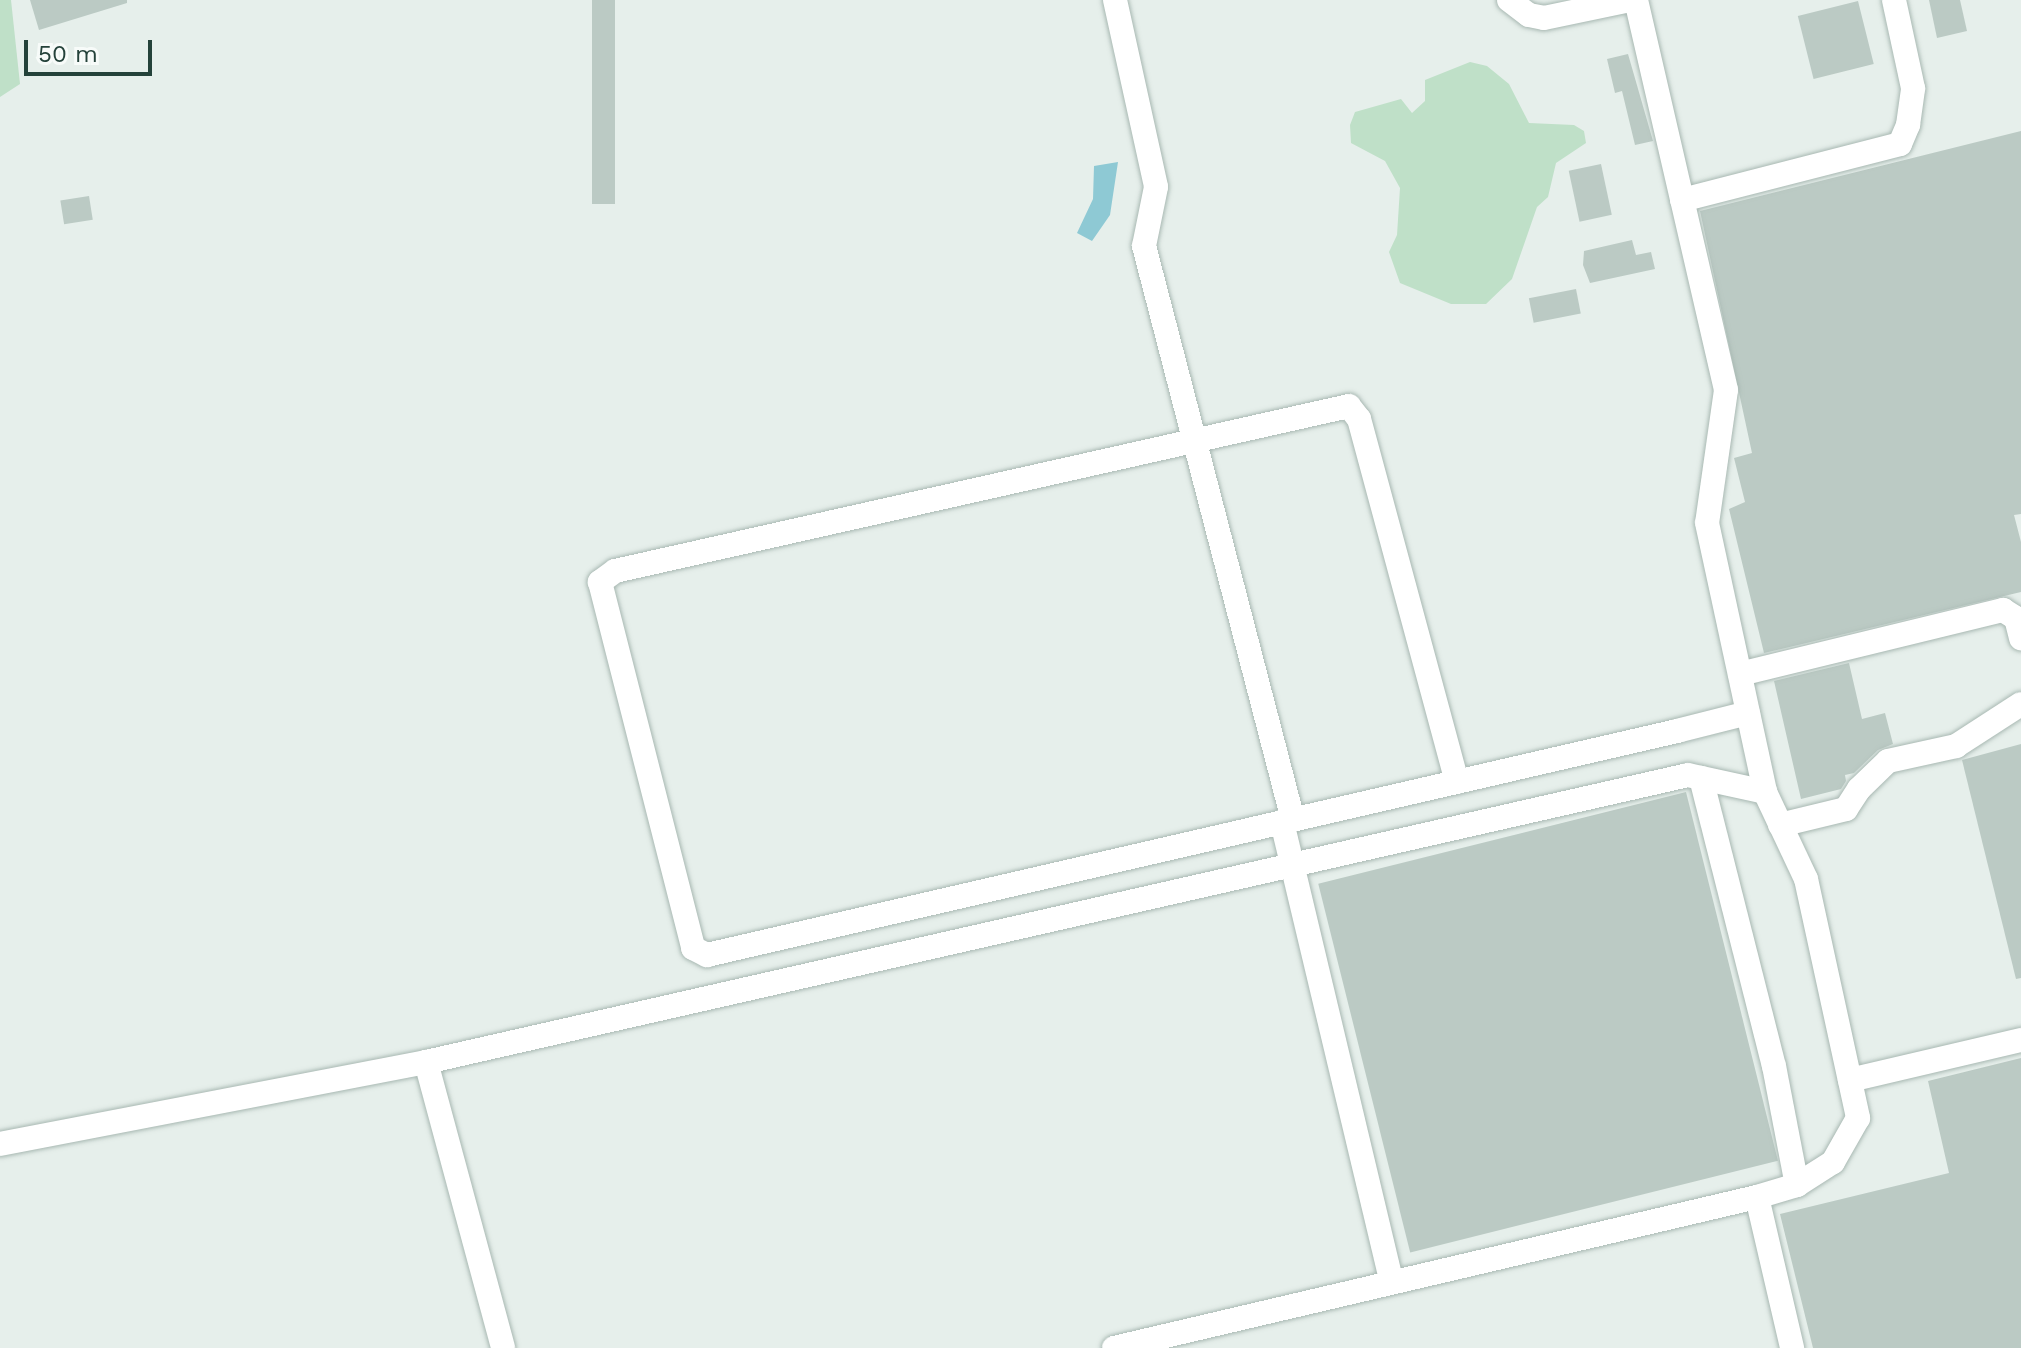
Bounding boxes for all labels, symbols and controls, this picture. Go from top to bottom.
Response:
scale bar [28,24,156,74]
text: 50 m [38,40,98,68]

